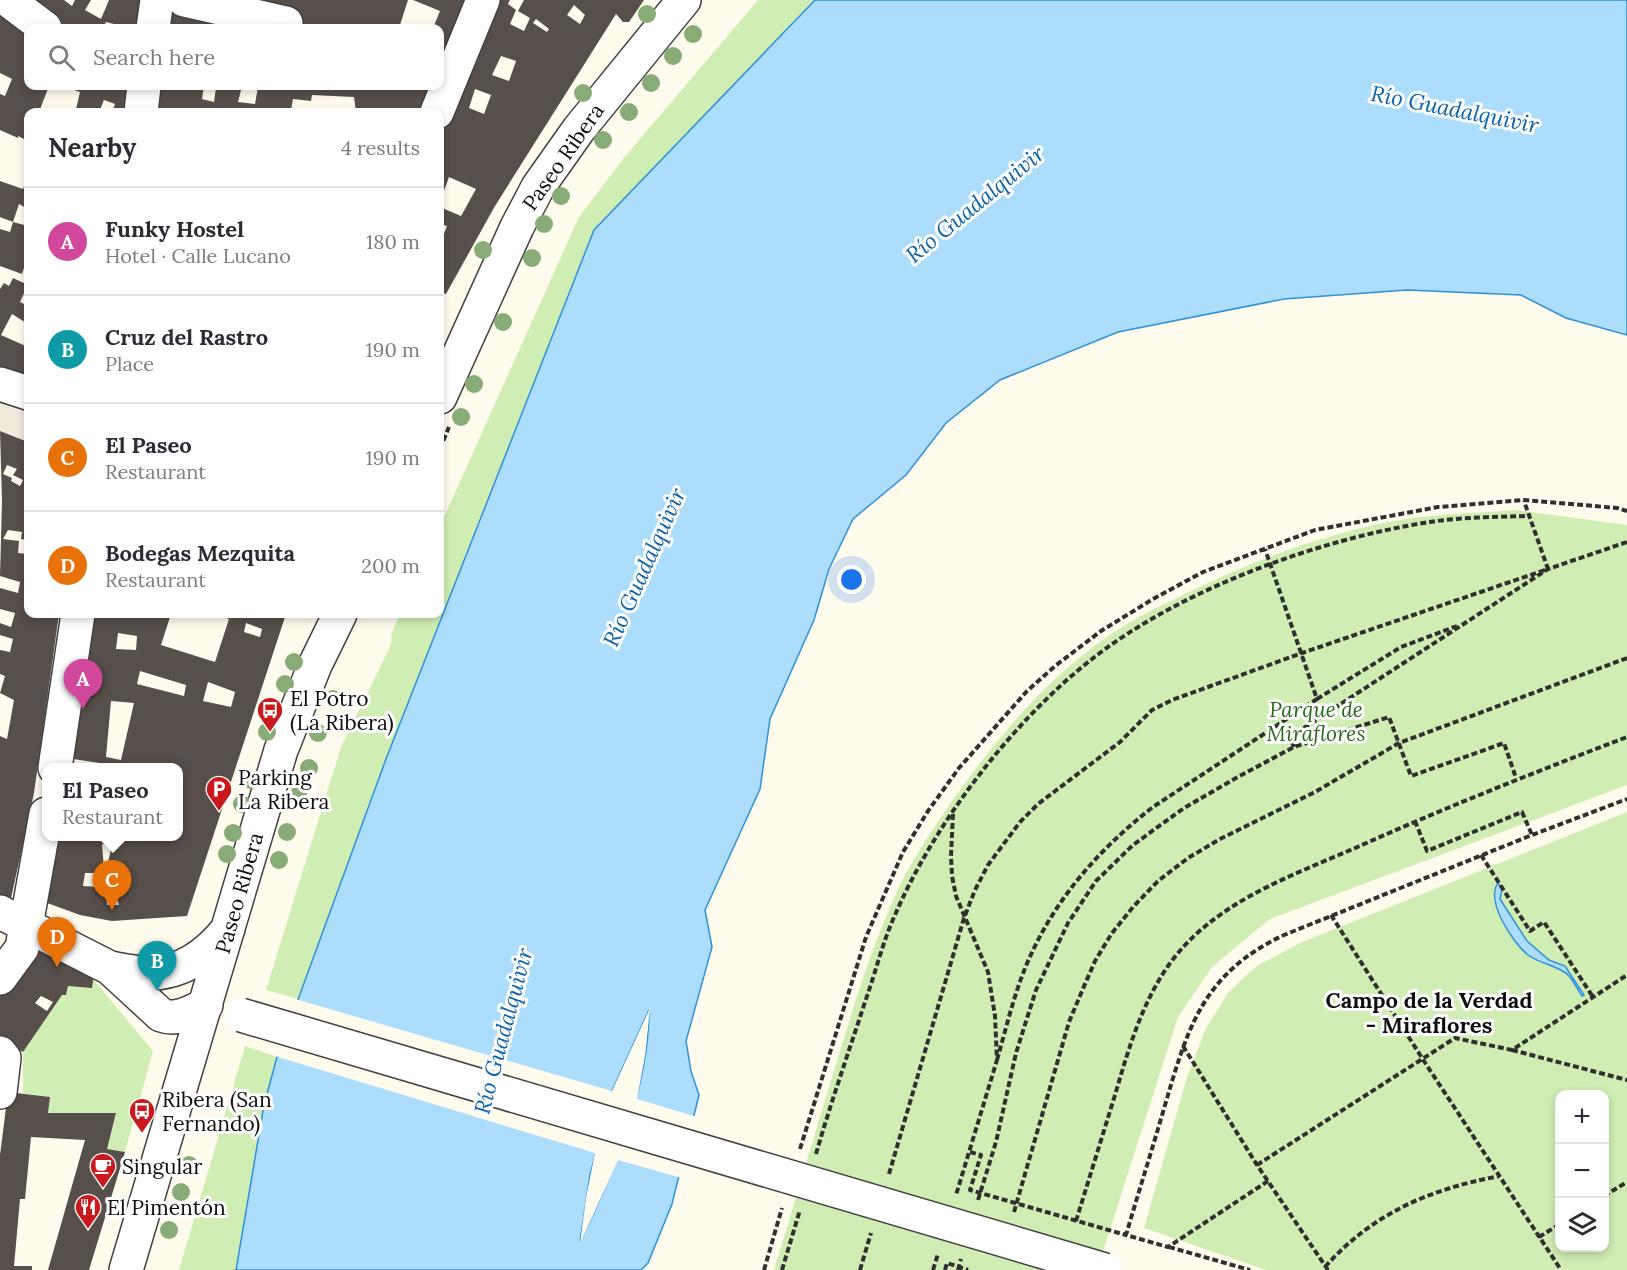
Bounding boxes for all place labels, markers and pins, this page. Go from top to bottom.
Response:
pin: A [64,660,103,709]
place label: El Potro (La Ribera) [290,685,394,736]
bus stop icon: El Potro (La Ribera) [255,695,285,733]
place label: Parking La Ribera [238,764,330,815]
parking icon: Parking La Ribera [204,774,234,812]
pin: C [92,860,132,910]
pin: D [38,918,76,967]
pin: B [138,942,176,991]
place label: Ribera (San Fernando) [162,1086,272,1137]
bus stop icon: Ribera (San Fernando) [127,1096,157,1134]
cafe icon: Singular [88,1151,118,1189]
place label: Singular [122,1153,202,1180]
restaurant icon: El Pimentón [73,1192,103,1230]
place label: El Pimentón [107,1194,226,1221]

